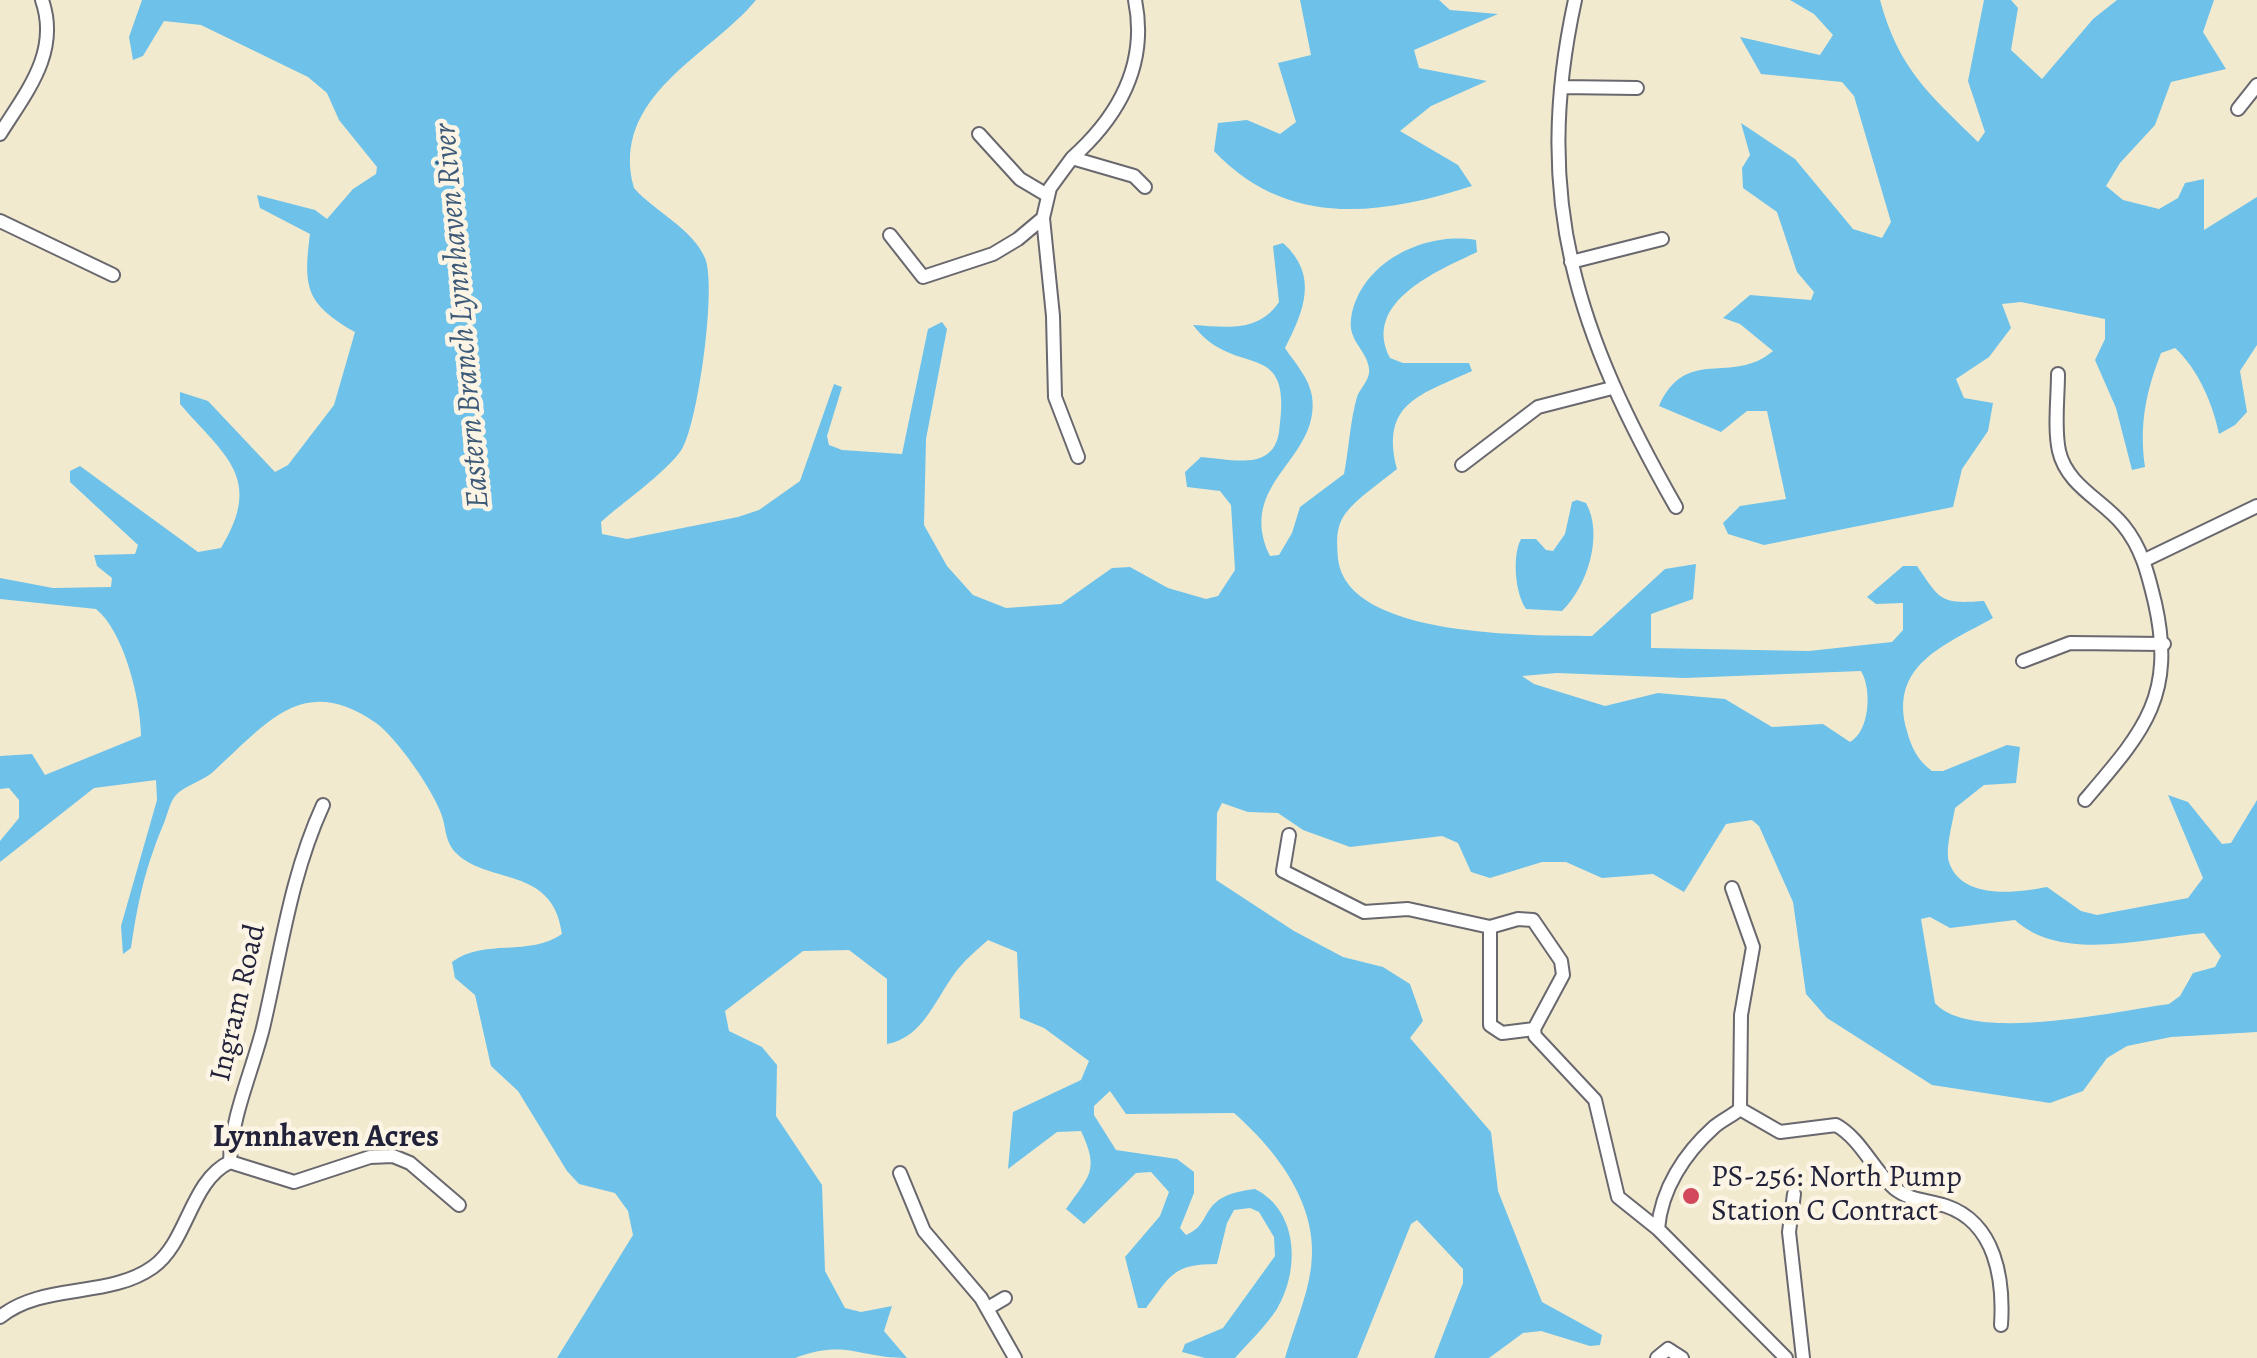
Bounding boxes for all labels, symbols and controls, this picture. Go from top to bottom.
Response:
water label: Eastern Branch Lynnhaven River [427,122,499,510]
street label: Ingram Road [203,921,275,1085]
district label: Lynnhaven Acres [213,1119,439,1157]
place label: PS-256: North Pump Station C Contract [1711,1161,1962,1232]
marker: PS-256: North Pump Station C Contract [1680,1185,1702,1207]

